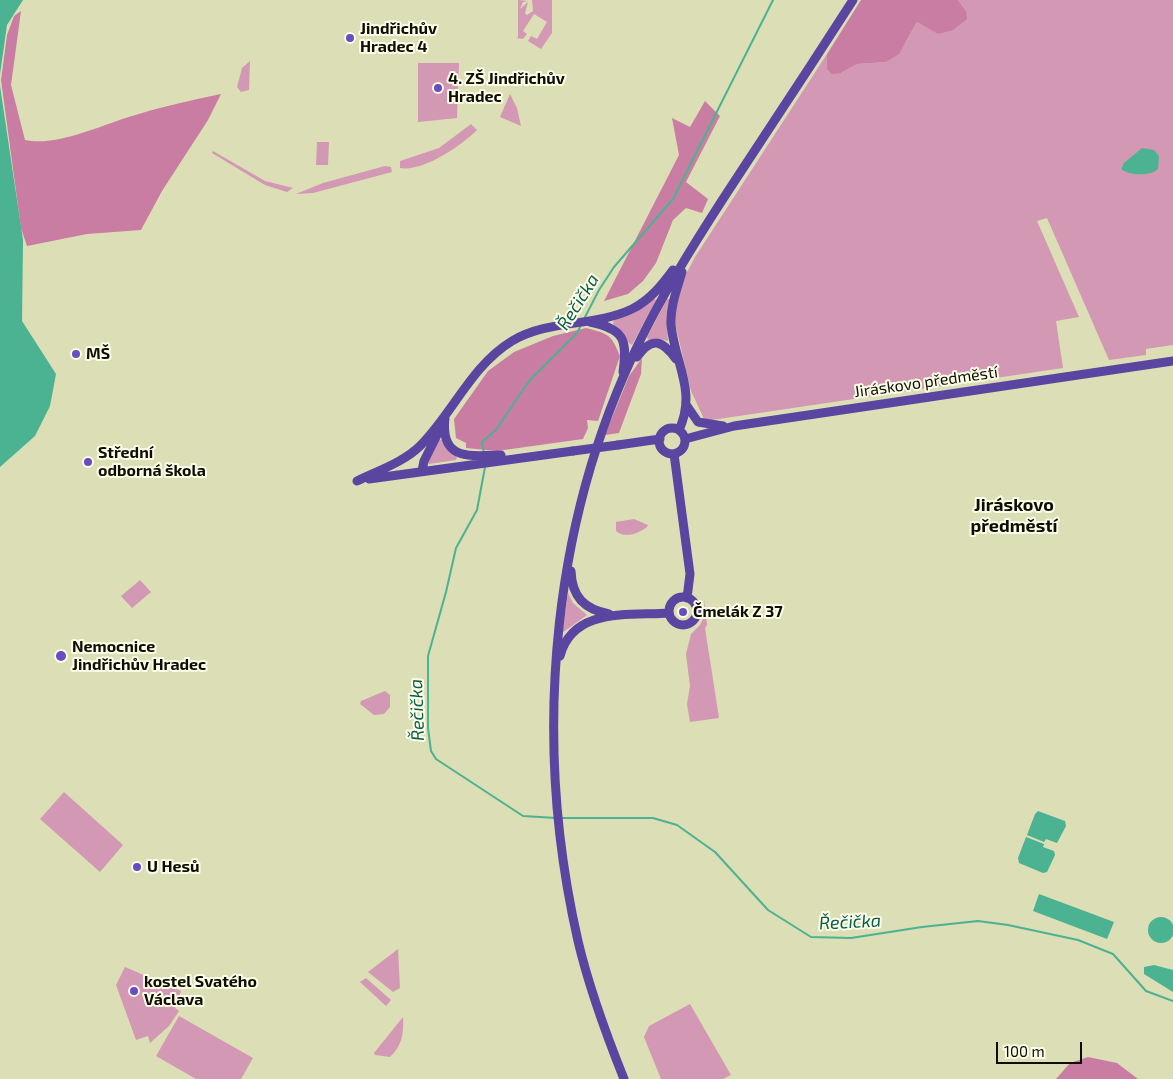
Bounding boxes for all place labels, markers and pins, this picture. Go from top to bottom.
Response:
place label: Jindřichův Hradec 4 [360,19,437,57]
marker: Jindřichův Hradec 4 [344,32,356,44]
place label: 4. ZŠ Jindřichův Hradec [448,69,565,107]
marker: 4. ZŠ Jindřichův Hradec [432,82,444,94]
place label: MŠ [86,344,110,364]
marker: MŠ [70,348,82,360]
place label: Střední odborná škola [98,443,206,481]
marker: Střední odborná škola [82,456,94,468]
place label: Čmelák Z 37 [693,602,783,622]
marker: Čmelák Z 37 [677,606,689,618]
place label: Nemocnice Jindřichův Hradec [72,637,206,675]
marker: Nemocnice Jindřichův Hradec [54,649,68,663]
place label: U Hesů [147,857,199,877]
marker: U Hesů [131,861,143,873]
place label: kostel Svatého Václava [144,972,257,1010]
marker: kostel Svatého Václava [128,985,140,997]

